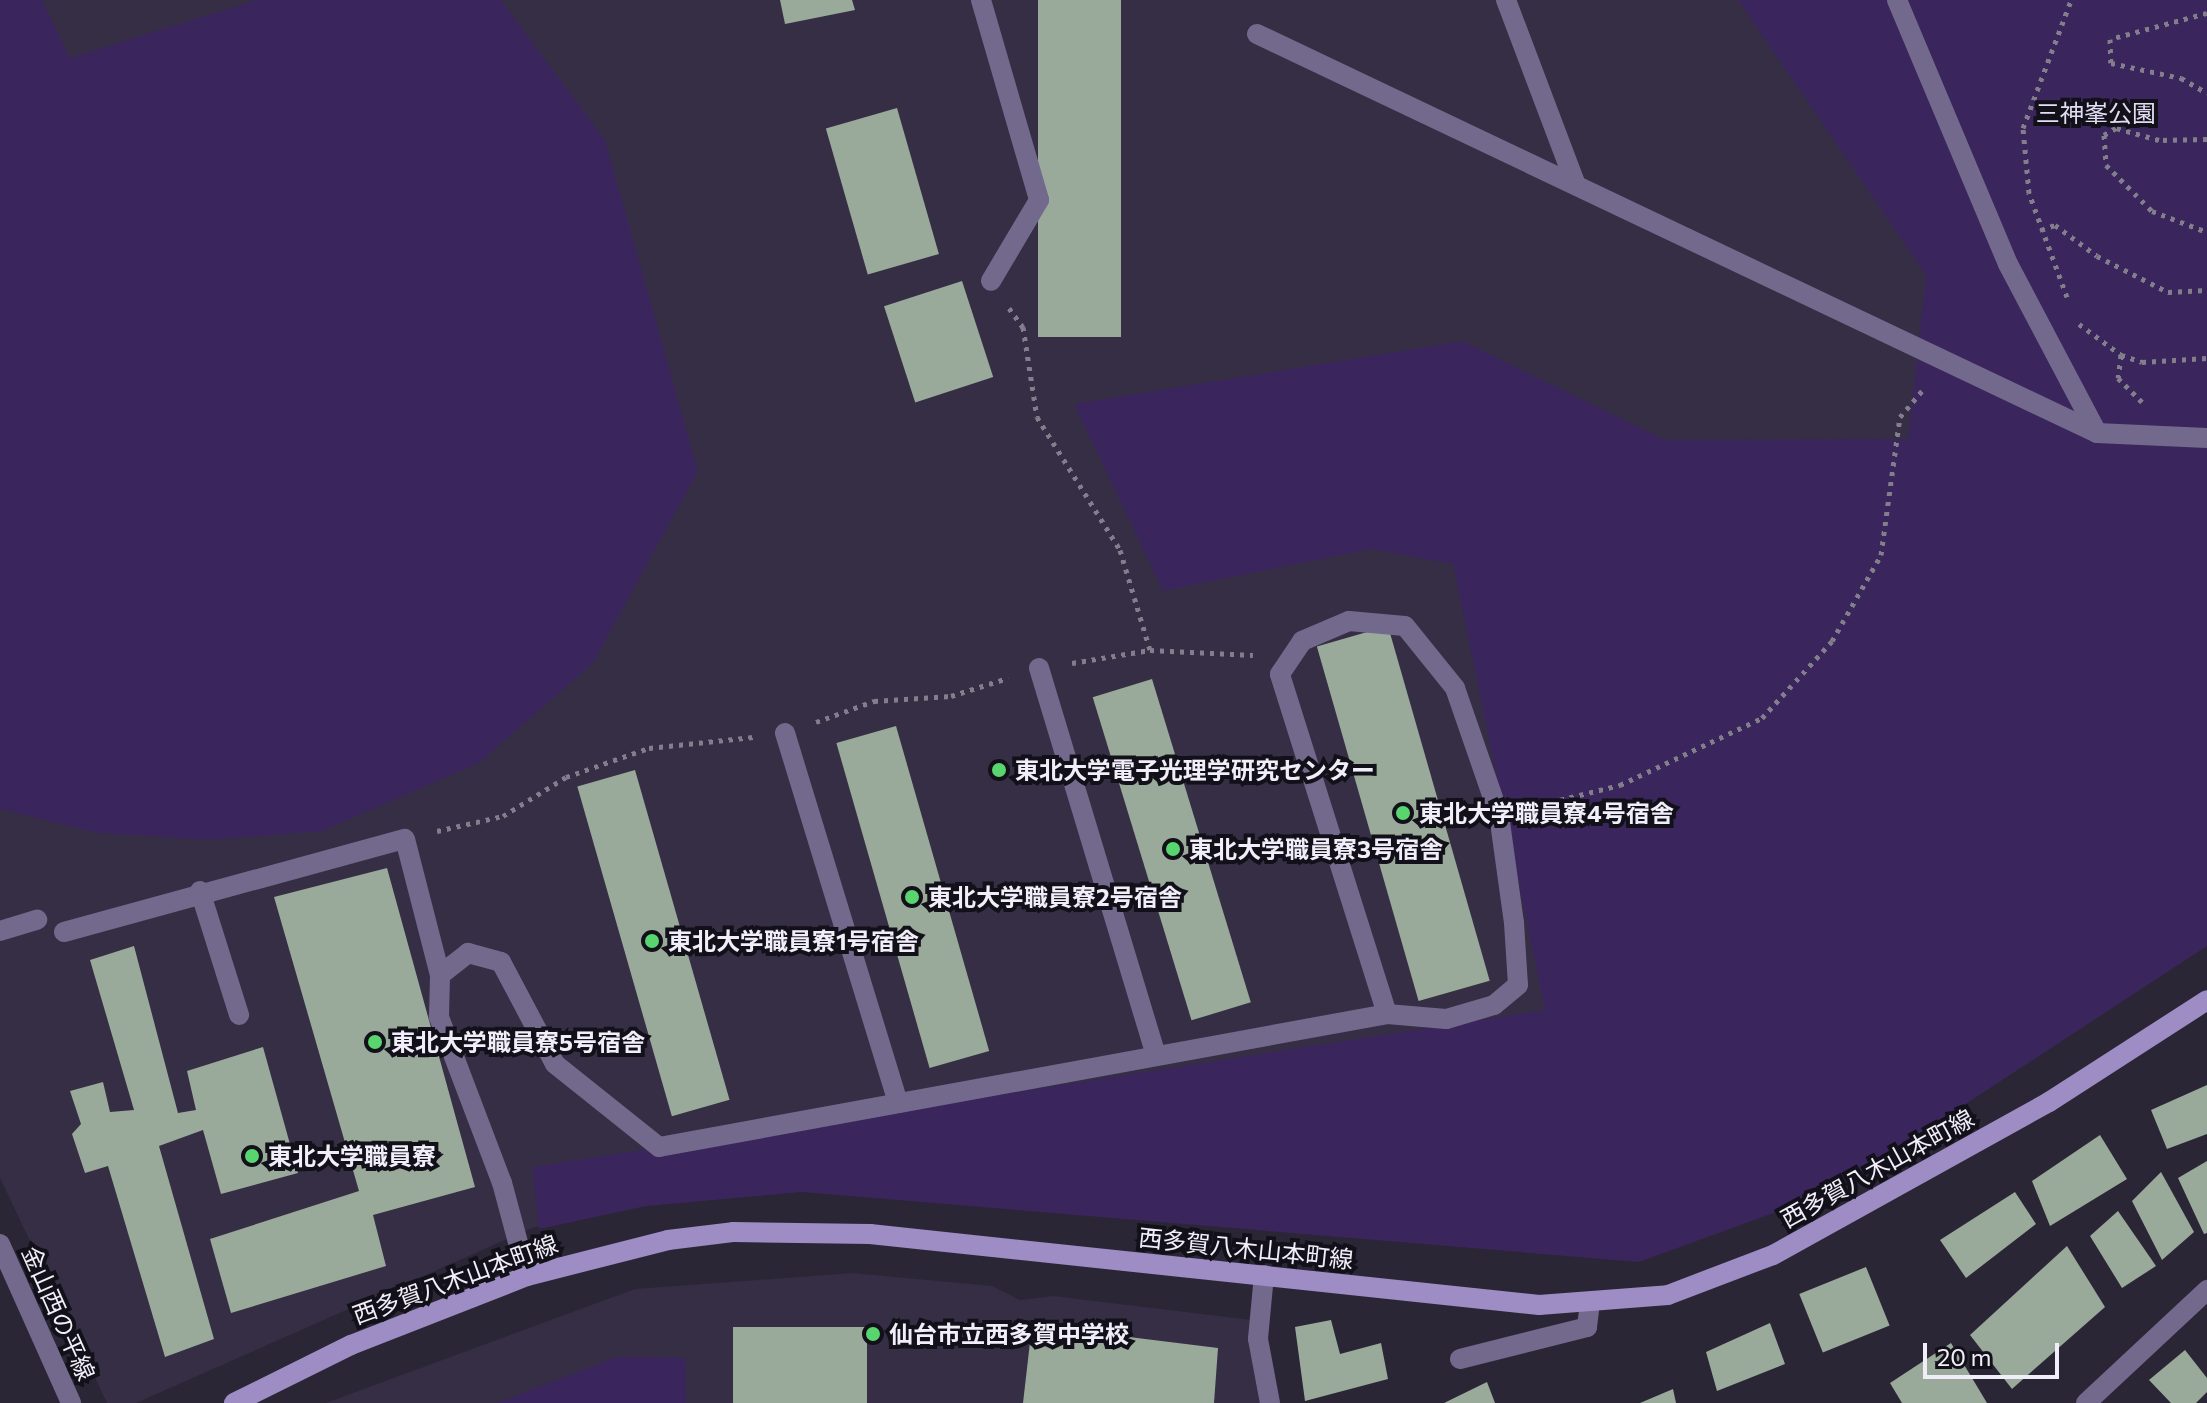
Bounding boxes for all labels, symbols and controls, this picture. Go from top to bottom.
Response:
park label: 三神峯公園 [2036,99,2156,127]
place label: 東北大学電子光理学研究センター [1015,756,1375,784]
marker: 東北大学電子光理学研究センター [990,761,1008,779]
place label: 東北大学職員寮4号宿舎 [1419,799,1674,827]
marker: 東北大学職員寮4号宿舎 [1394,804,1412,822]
place label: 東北大学職員寮3号宿舎 [1189,835,1443,863]
marker: 東北大学職員寮3号宿舎 [1164,840,1182,858]
place label: 東北大学職員寮2号宿舎 [928,883,1182,911]
marker: 東北大学職員寮2号宿舎 [903,888,921,906]
place label: 東北大学職員寮1号宿舎 [668,927,919,955]
marker: 東北大学職員寮1号宿舎 [643,932,661,950]
place label: 東北大学職員寮5号宿舎 [391,1028,645,1056]
marker: 東北大学職員寮5号宿舎 [366,1033,384,1051]
street label: 西多賀八木山本町線 [1776,1103,1978,1233]
place label: 東北大学職員寮 [268,1142,436,1170]
marker: 東北大学職員寮 [243,1147,261,1165]
street label: 西多賀八木山本町線 [1137,1222,1355,1274]
street label: 西多賀八木山本町線 [349,1229,561,1329]
street label: 金山西の平線 [17,1241,101,1385]
place label: 仙台市立西多賀中学校 [889,1320,1129,1348]
marker: 仙台市立西多賀中学校 [864,1325,882,1343]
scale bar [1927,1327,2063,1377]
text: 20 m [1937,1342,1991,1371]

